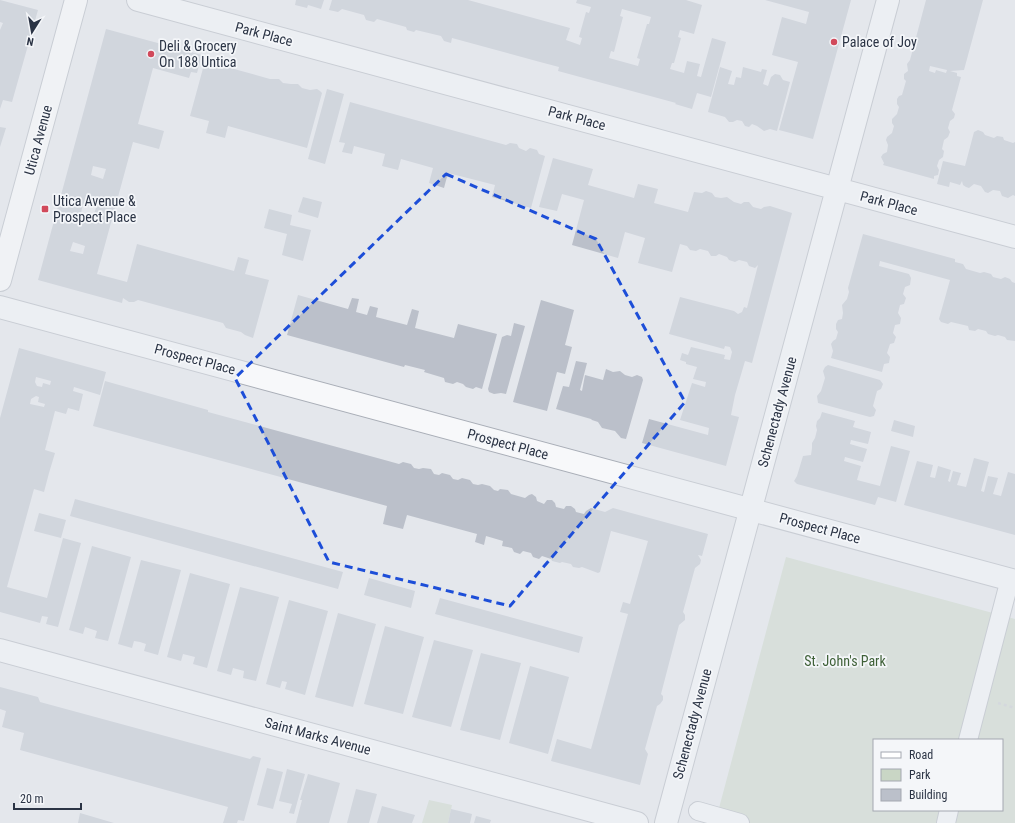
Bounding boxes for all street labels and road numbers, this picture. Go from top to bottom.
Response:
street label: Park Place [233,19,295,49]
street label: Utica Avenue [21,103,55,177]
street label: Park Place [546,103,608,133]
street label: Park Place [858,188,920,218]
street label: Prospect Place [153,340,238,378]
street label: Schenectady Avenue [755,354,800,469]
street label: Prospect Place [466,425,551,463]
street label: Prospect Place [778,509,863,547]
street label: Schenectady Avenue [670,666,715,781]
street label: Saint Marks Avenue [263,714,373,758]

